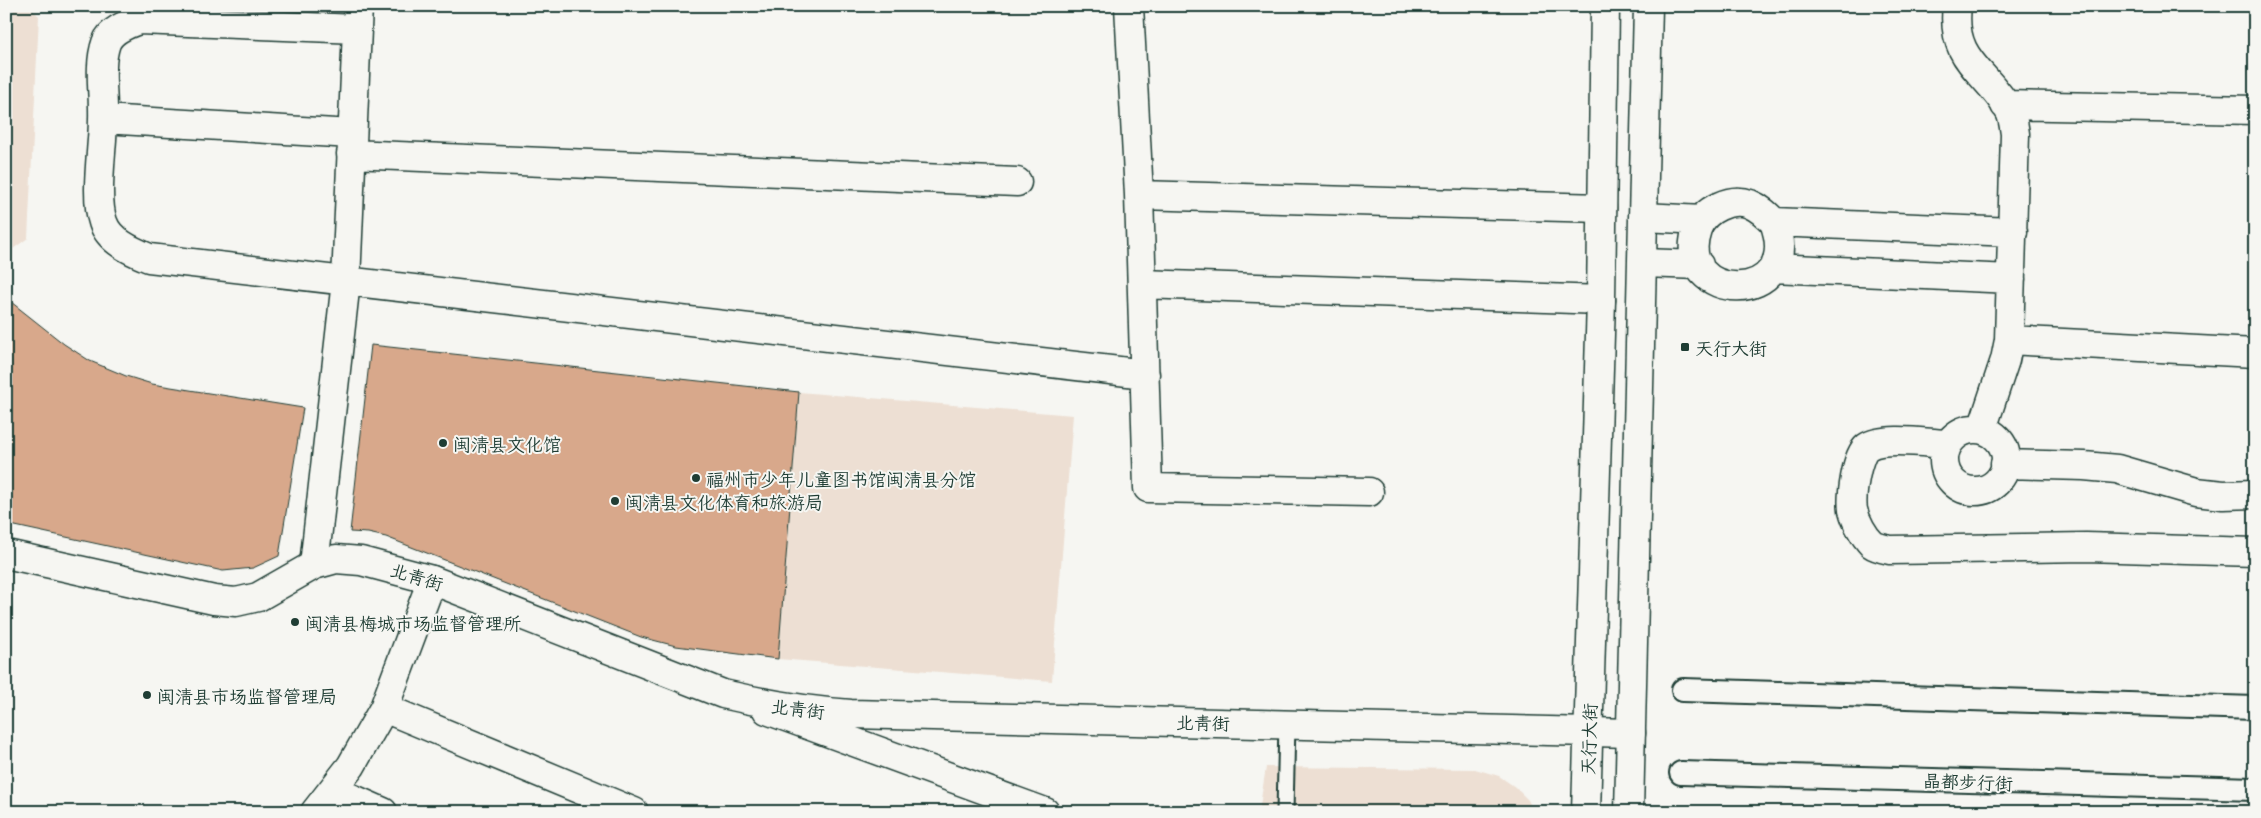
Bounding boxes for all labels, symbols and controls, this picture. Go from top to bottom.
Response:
place label: 天行大街 [1695,334,1767,361]
marker: 天行大街 [1679,341,1691,353]
place label: 闽清县文化馆 [453,430,561,457]
marker: 闽清县文化馆 [437,437,449,449]
place label: 福州市少年儿童图书馆闽清县分馆 [706,465,976,492]
marker: 福州市少年儿童图书馆闽清县分馆 [690,472,702,484]
place label: 闽清县文化体育和旅游局 [625,488,823,515]
marker: 闽清县文化体育和旅游局 [609,495,621,507]
street label: 北青街 [387,555,447,597]
place label: 闽清县梅城市场监督管理所 [305,609,521,636]
marker: 闽清县梅城市场监督管理所 [289,616,301,628]
place label: 闽清县市场监督管理局 [157,682,337,709]
marker: 闽清县市场监督管理局 [141,689,153,701]
street label: 北青街 [770,691,826,725]
street label: 天行大街 [1573,703,1603,775]
street label: 北青街 [1176,708,1230,736]
street label: 晶都步行街 [1923,766,2013,796]

